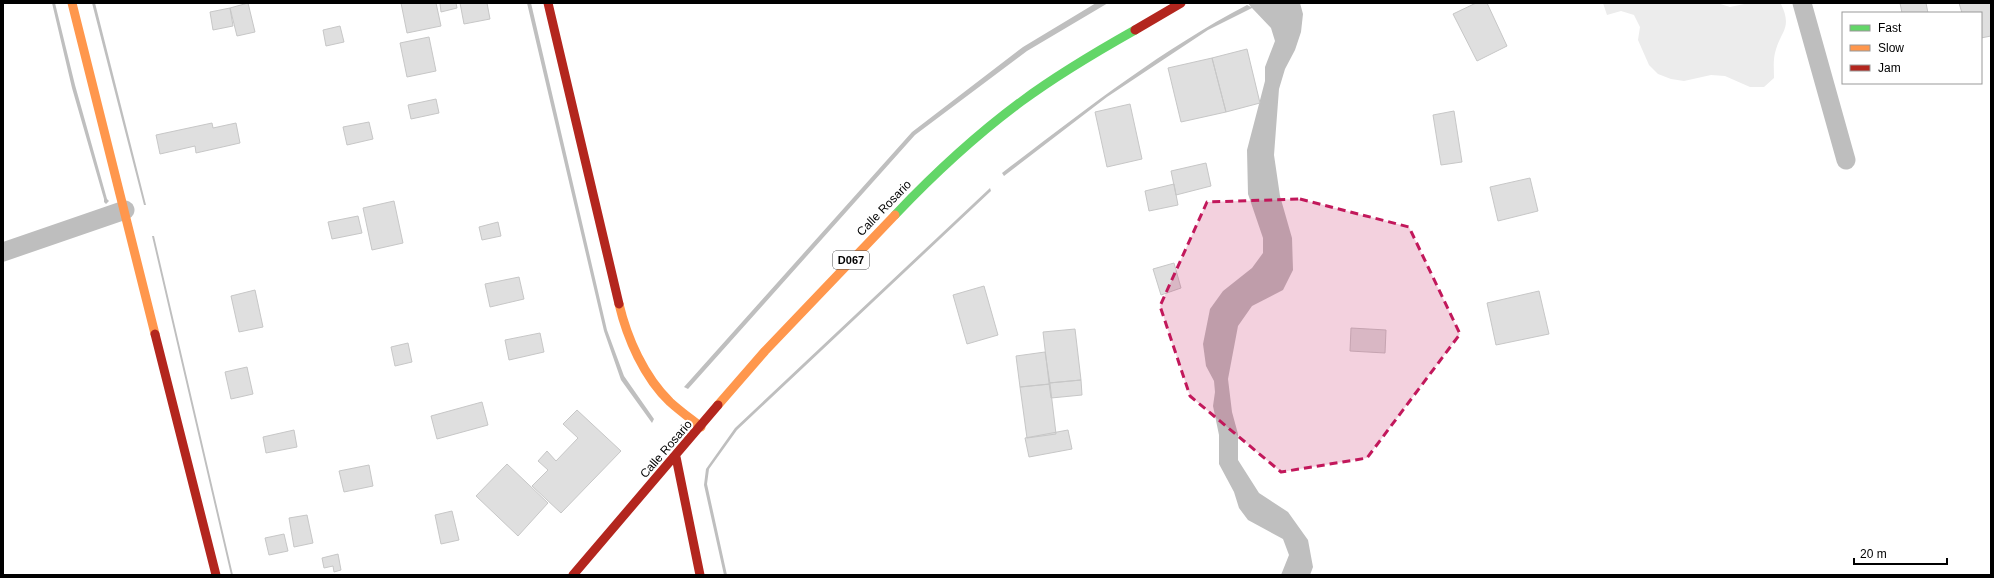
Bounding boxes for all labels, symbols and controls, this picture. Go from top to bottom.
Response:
legend [1842,12,1982,84]
text: Fast [1878,21,1902,35]
text: Slow [1878,41,1904,55]
text: Jam [1878,61,1901,75]
street label: Calle Rosario [854,177,914,239]
road number: D067 [833,251,869,269]
street label: Calle Rosario [637,417,695,481]
scale bar [1854,540,1947,566]
text: 20 m [1860,547,1887,561]

